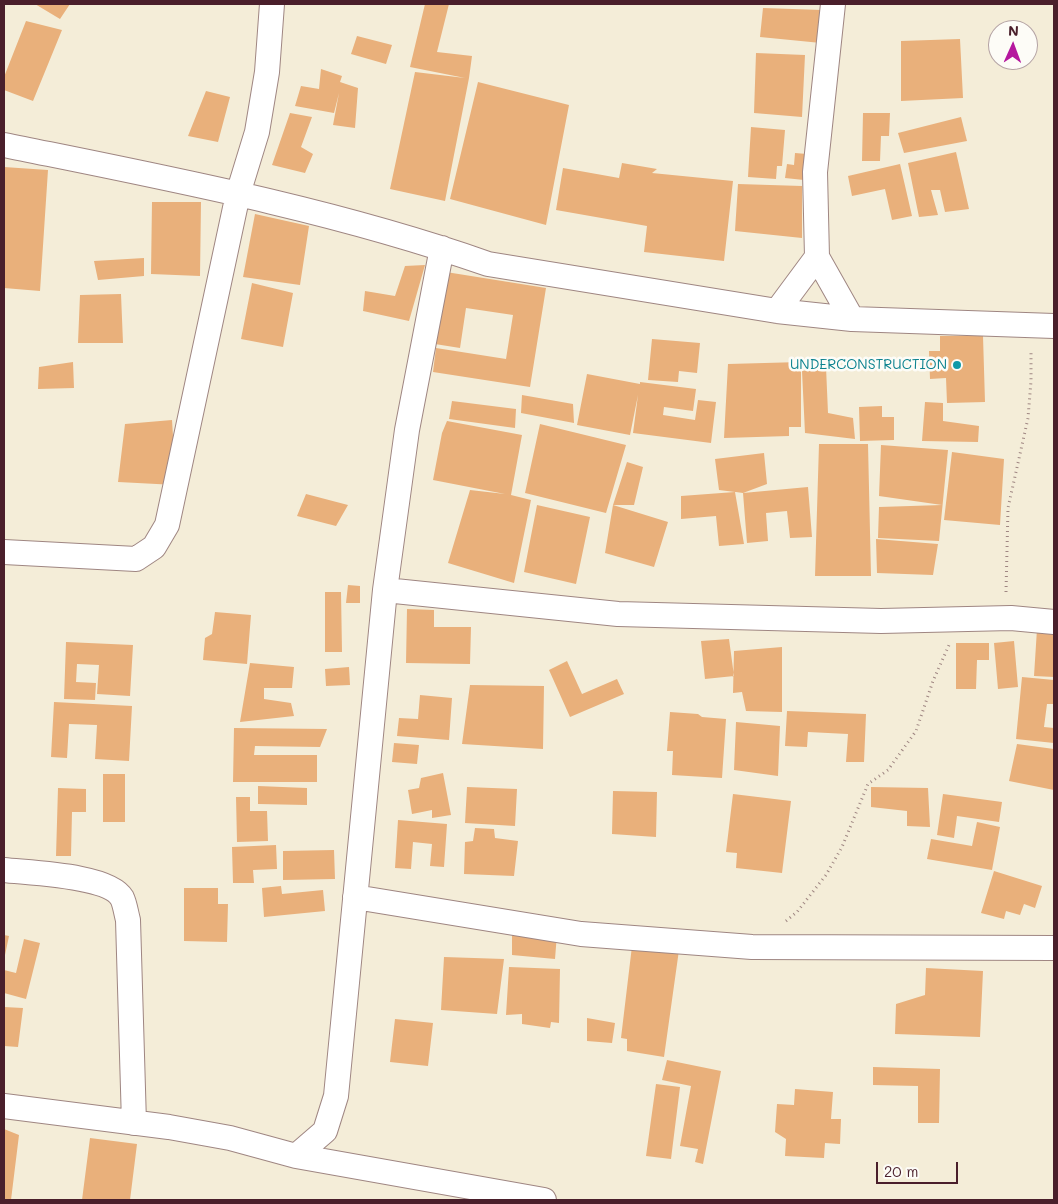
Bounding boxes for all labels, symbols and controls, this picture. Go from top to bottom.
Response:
north arrow [988,20,1038,70]
text: N [1008,21,1019,40]
place label: UNDERCONSTRUCTION [790,357,947,373]
marker: UNDERCONSTRUCTION [951,359,963,371]
scale bar [878,1152,960,1184]
text: 20 m [884,1161,918,1181]

